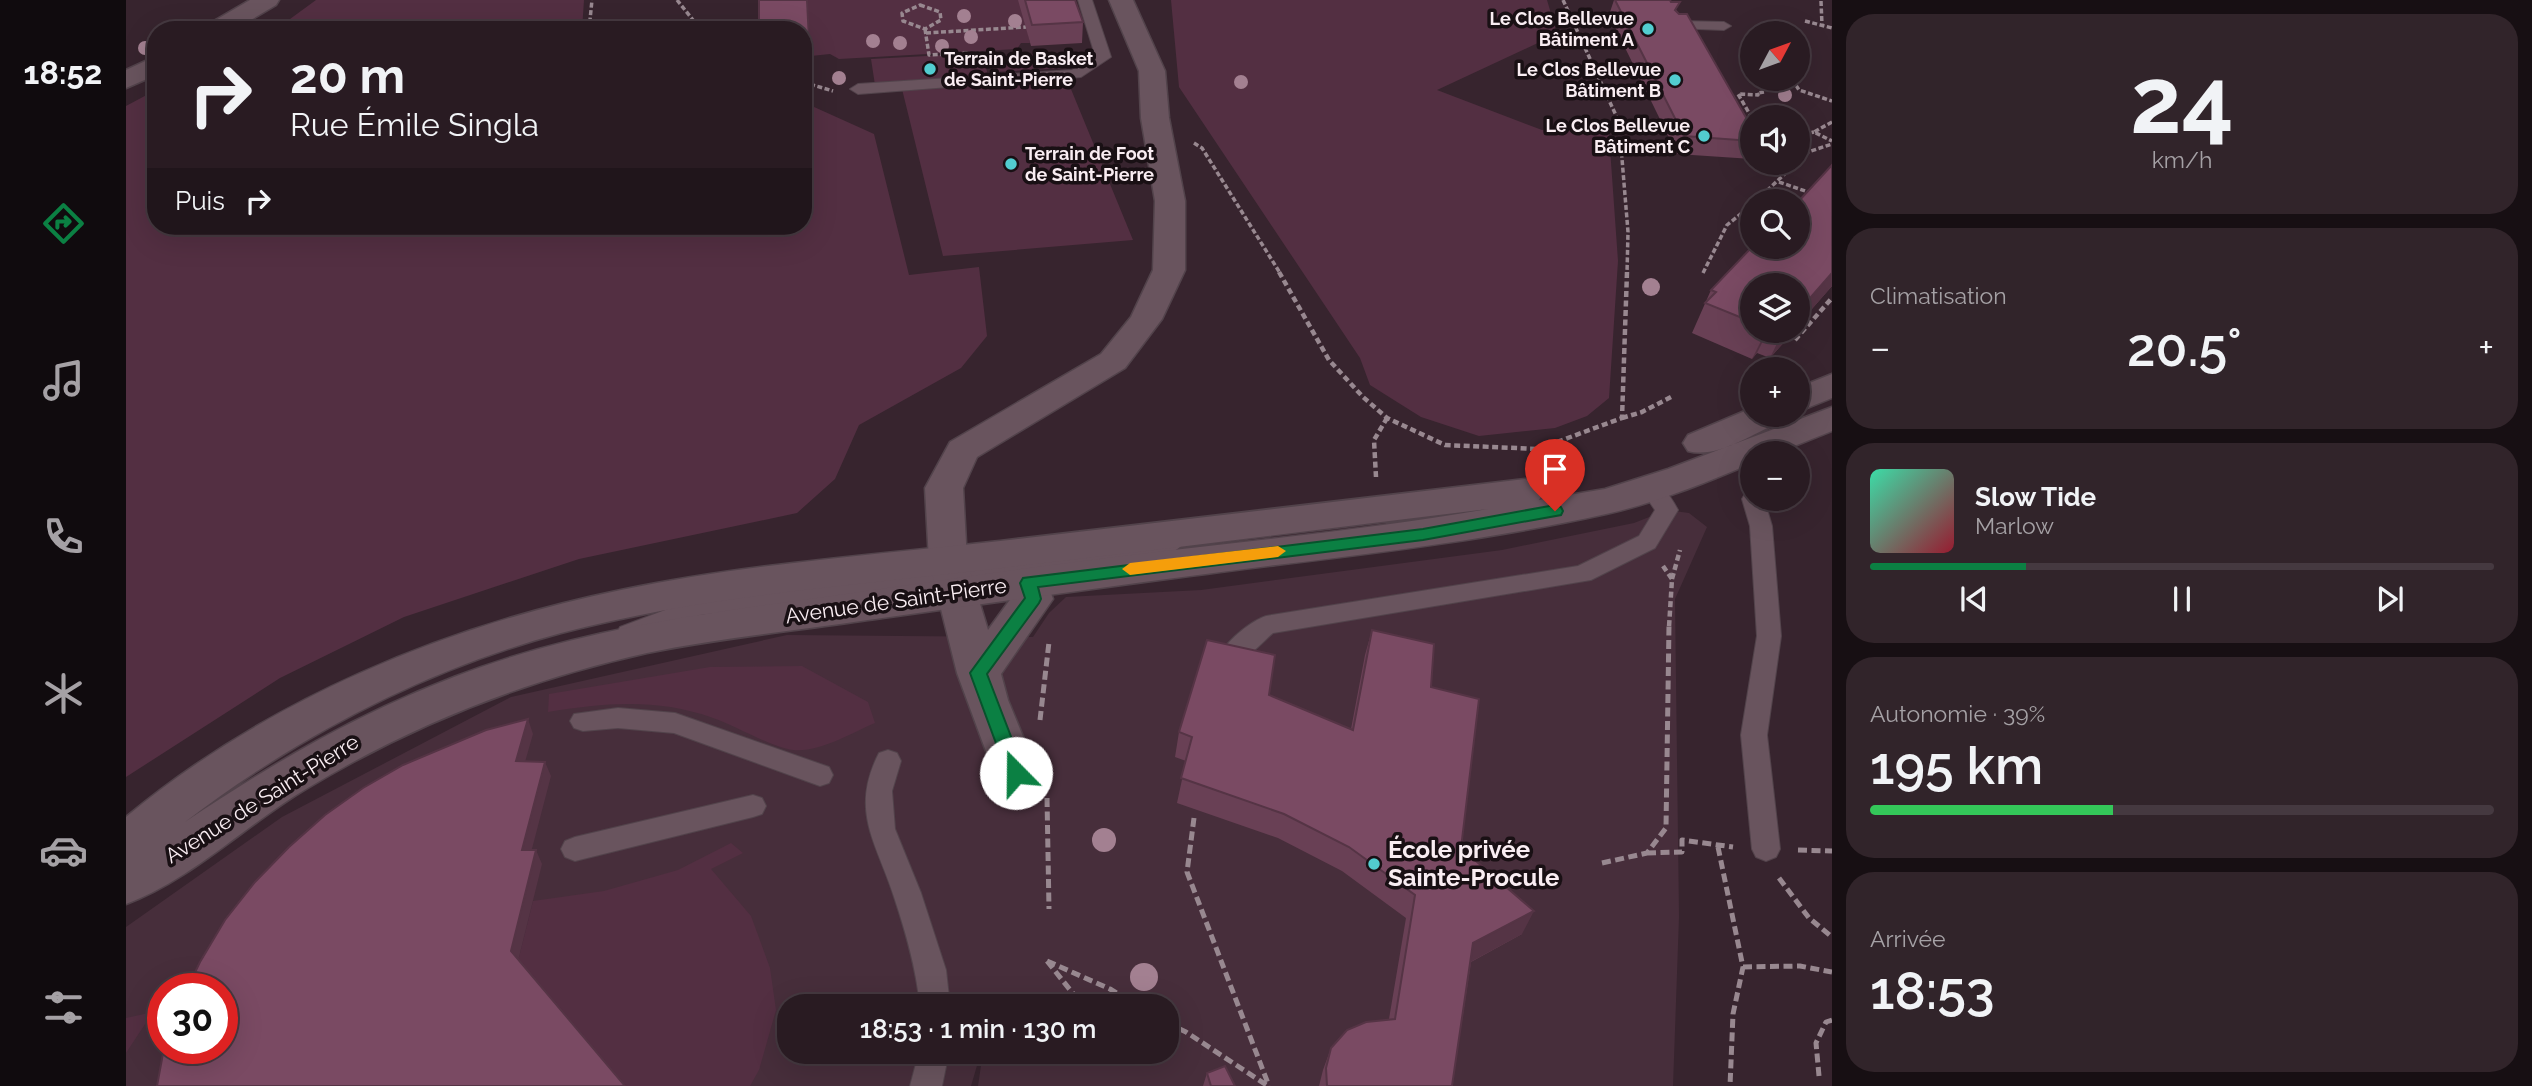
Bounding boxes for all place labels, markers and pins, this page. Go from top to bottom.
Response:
place label: Le Clos Bellevue Bâtiment A [1490,8,1635,50]
marker: Le Clos Bellevue Bâtiment A [1640,21,1656,37]
place label: Terrain de Basket de Saint-Pierre [944,48,1094,90]
place label: Le Clos Bellevue Bâtiment B [1517,59,1661,101]
marker: Terrain de Basket de Saint-Pierre [922,61,938,77]
marker: Le Clos Bellevue Bâtiment B [1667,72,1683,88]
place label: Le Clos Bellevue Bâtiment C [1546,115,1690,157]
marker: Le Clos Bellevue Bâtiment C [1696,128,1712,144]
place label: Terrain de Foot de Saint-Pierre [1025,143,1154,185]
marker: Terrain de Foot de Saint-Pierre [1003,156,1019,172]
pin [1525,439,1585,511]
place label: École privée Sainte-Procule [1388,835,1559,892]
marker: École privée Sainte-Procule [1366,856,1382,872]

